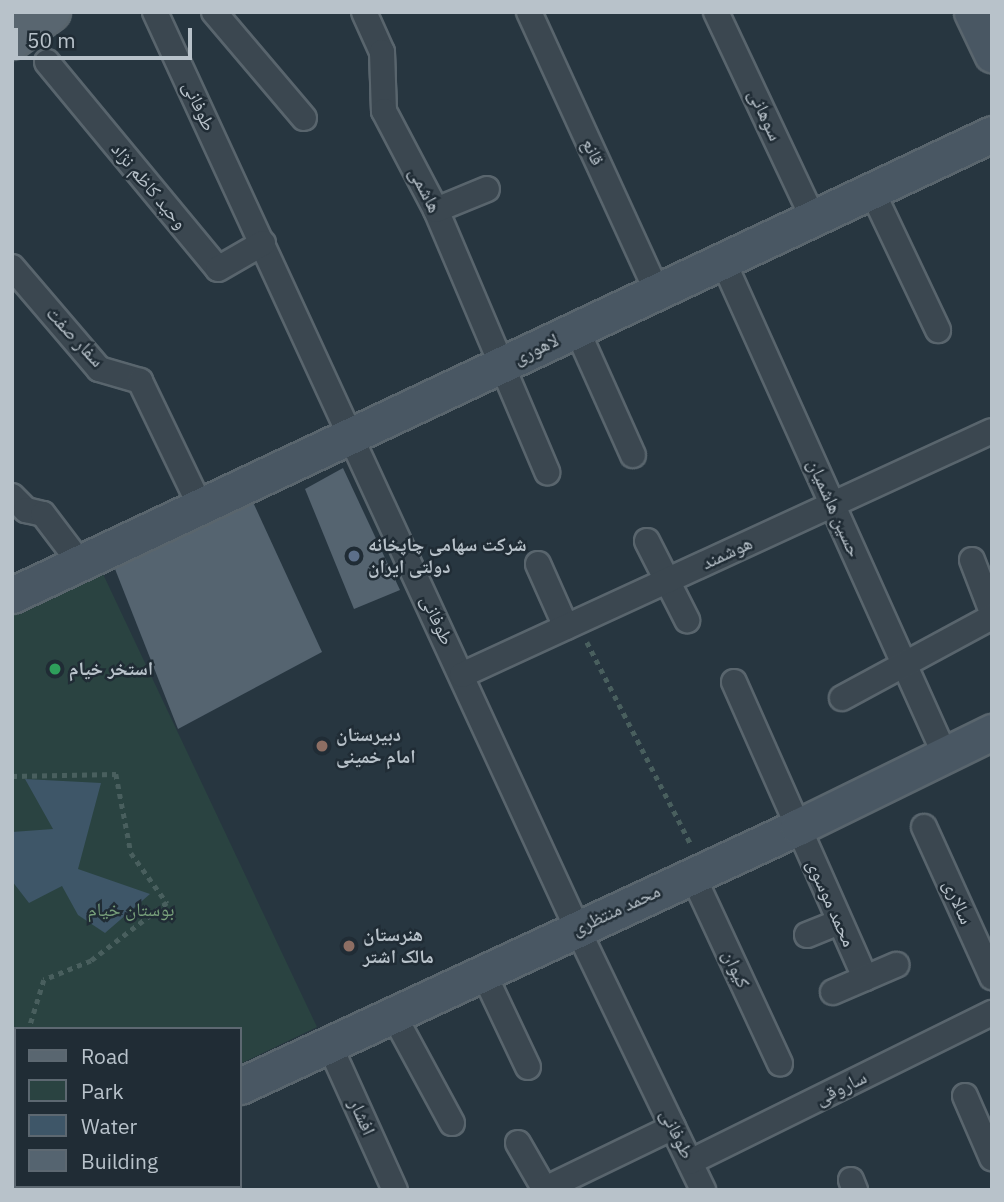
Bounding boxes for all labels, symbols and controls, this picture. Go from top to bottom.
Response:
scale bar [18,14,196,58]
text: 50 m [27,26,76,54]
street label: طوفانی [178,77,220,135]
street label: سوهانی [743,86,787,144]
street label: قانع [577,135,609,169]
street label: وحید کاظم نژاد [106,138,192,234]
street label: هاشمی [404,164,446,216]
street label: سفار صفت [41,302,109,372]
street label: لاهوری [510,329,562,369]
street label: حسین هاشمیان [802,456,866,560]
street label: هوشمند [698,531,756,575]
place label: شرکت سهامی چاپخانه دولتی ایران [368,534,526,578]
marker: شرکت سهامی چاپخانه دولتی ایران [346,548,362,564]
street label: طوفانی [416,591,458,649]
place label: استخر خیام [69,658,153,680]
marker: استخر خیام [47,661,63,677]
place label: دبیرستان امام خمینی [336,724,416,768]
marker: دبیرستان امام خمینی [314,738,330,754]
street label: محمد موسوی [802,856,860,950]
street label: سالاری [938,876,978,928]
street label: محمد منتظری [568,880,664,940]
park label: بوستان خیام [88,899,174,921]
place label: هنرستان مالک اشتر [363,924,434,968]
marker: هنرستان مالک اشتر [341,938,357,954]
street label: کیوان [717,946,755,992]
legend [14,1027,242,1188]
text: Road [81,1042,129,1070]
street label: ساروقی [811,1066,871,1110]
text: Park [81,1077,124,1105]
street label: افشار [344,1095,380,1139]
street label: طوفانی [655,1105,699,1163]
text: Water [81,1112,137,1140]
text: Building [81,1147,158,1175]

